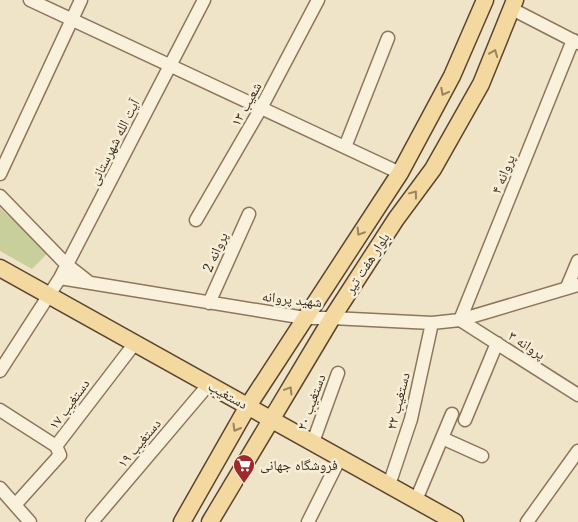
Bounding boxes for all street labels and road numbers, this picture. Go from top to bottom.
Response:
street label: شعیب ۱۳ [226,78,265,129]
street label: آیت الله شهرستانی [84,95,144,188]
street label: پروانه ۴ [486,151,519,196]
street label: بلوار هفت تیر [339,228,394,298]
street label: پروانه 2 [197,229,232,275]
street label: شهید پروانه [261,286,323,311]
street label: پروانه ۳ [505,326,550,364]
street label: دستغیب ۲۲ [381,370,414,432]
street label: دستغیب ۲۰ [292,371,330,433]
street label: دستغیب ۱۷ [44,374,94,433]
street label: دستغیب [205,376,252,413]
street label: دستغیب ۱۹ [113,414,165,471]

